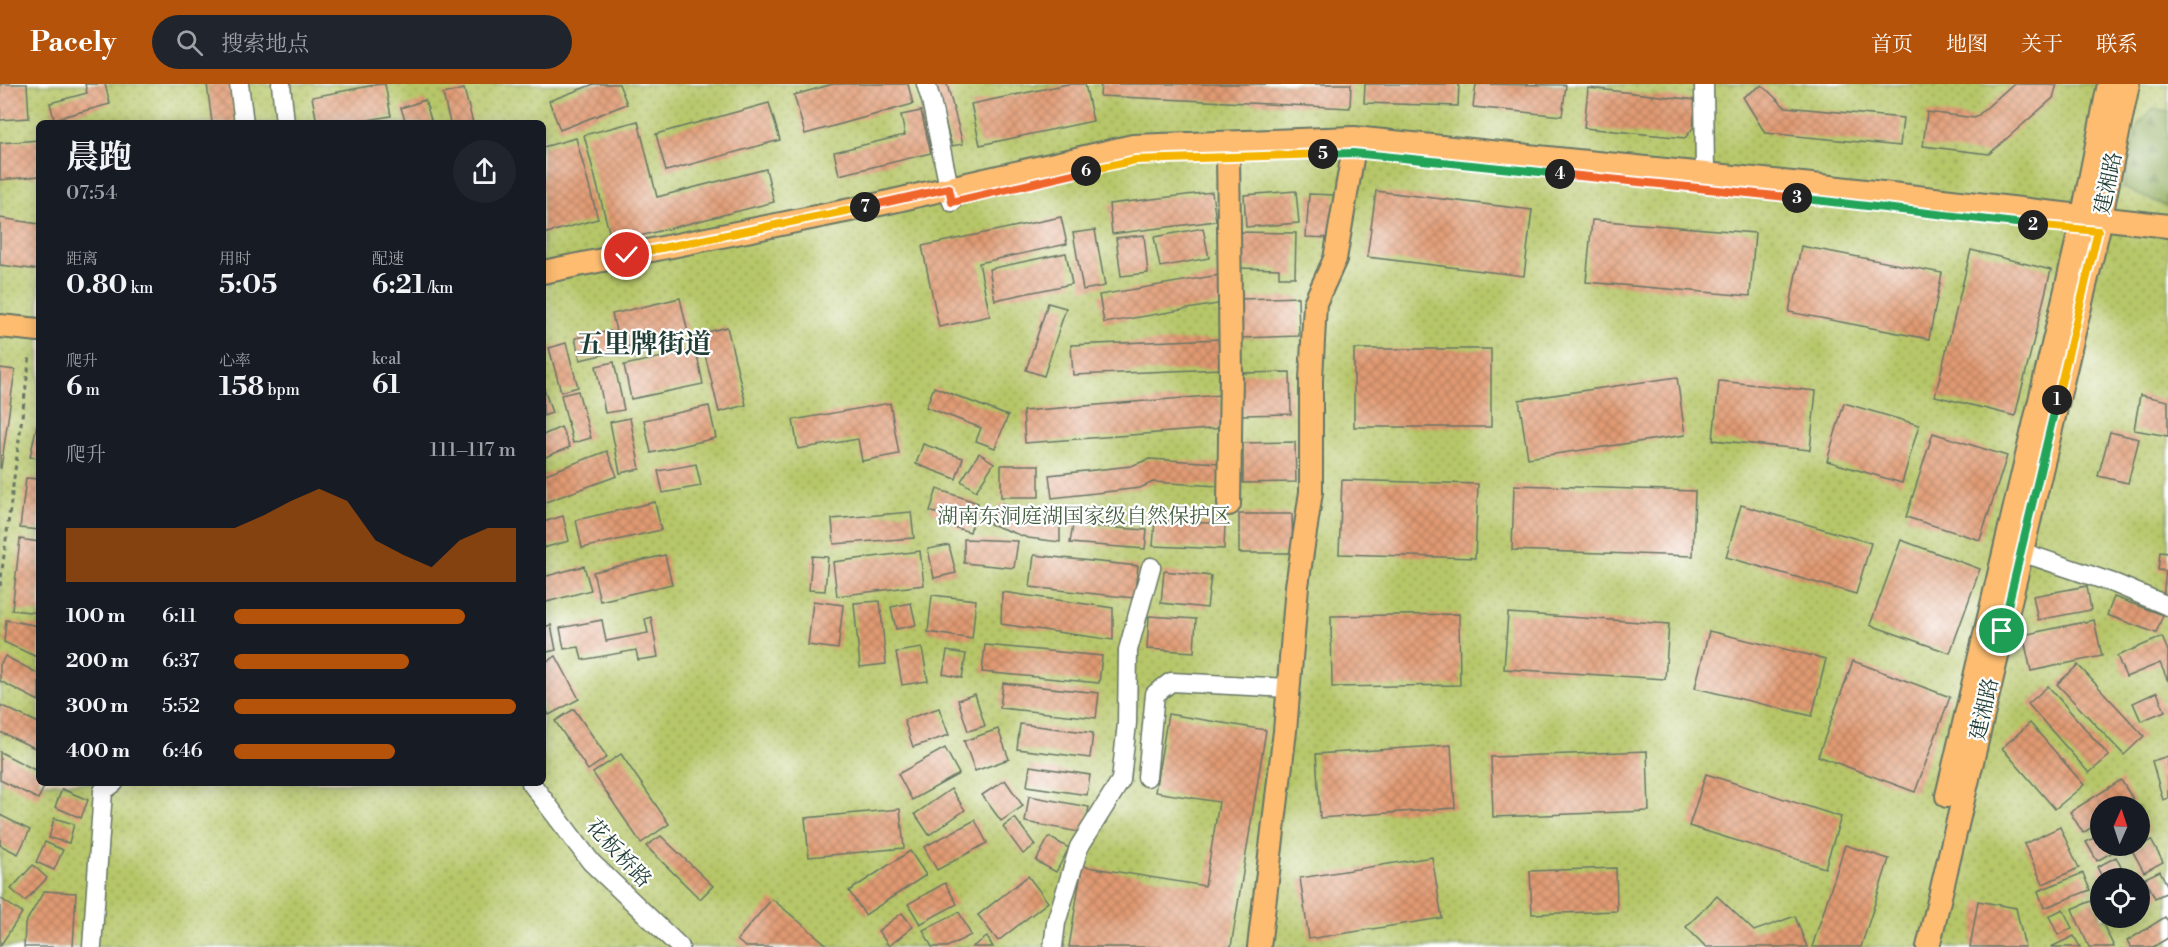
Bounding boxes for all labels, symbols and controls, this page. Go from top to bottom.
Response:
search box [152,15,572,69]
text: Pacely [30,25,116,60]
icon: search [173,26,206,59]
text: 搜索地点 [221,31,309,58]
text: 首页 [1871,32,1913,58]
text: 地图 [1946,32,1988,58]
text: 关于 [2021,32,2063,58]
text: 联系 [2096,32,2138,58]
text: 晨跑 [66,138,132,179]
pin: 5 [1308,139,1338,169]
button: share [453,140,516,203]
text: 5 [1318,144,1328,164]
street label: 建湘路 [2090,150,2128,217]
pin: 6 [1071,156,1101,186]
pin: 4 [1545,159,1575,189]
text: 6 [1081,161,1091,181]
text: 4 [1555,164,1565,184]
text: 07:54 [66,181,117,206]
pin: 3 [1782,183,1812,213]
text: 3 [1792,188,1802,208]
pin: 7 [850,192,880,222]
text: 7 [860,197,870,217]
pin: 2 [2018,210,2048,240]
text: 2 [2028,215,2038,235]
pin [601,229,652,280]
icon: check [610,238,643,271]
text: 距离 [66,249,98,269]
text: 用时 [219,249,251,269]
text: 配速 [372,249,404,269]
text: 0.80 [66,269,128,301]
text: 5:05 [219,269,277,301]
text: 6:21 [372,269,425,301]
text: km [128,278,153,298]
text: /km [425,278,453,298]
district label: 五里牌街道 [577,328,712,362]
text: kcal [372,349,401,369]
text: 爬升 [66,351,98,371]
text: 心率 [219,351,251,371]
text: 61 [372,369,400,401]
text: 6 [66,371,82,403]
text: 158 [219,371,264,403]
text: m [82,380,100,400]
text: bpm [264,380,300,400]
pin: 1 [2042,385,2072,415]
text: 1 [2053,390,2061,410]
text: 111–117 m [430,438,516,463]
text: 爬升 [66,443,106,468]
park label: 湖南东洞庭湖国家级自然保护区 [937,504,1231,530]
text: 100 m [66,604,125,629]
text: 6:11 [162,604,197,629]
pin [1976,605,2027,656]
icon: arrive [1985,614,2018,647]
text: 200 m [66,649,129,674]
text: 6:37 [162,649,199,674]
street label: 建湘路 [1965,676,2005,743]
text: 300 m [66,694,129,719]
text: 5:52 [162,694,200,719]
text: 400 m [66,739,130,764]
text: 6:46 [162,739,203,764]
north arrow [2090,796,2150,856]
map controls [2090,796,2150,928]
street label: 花板桥路 [580,814,656,893]
button: locate [2090,868,2150,928]

